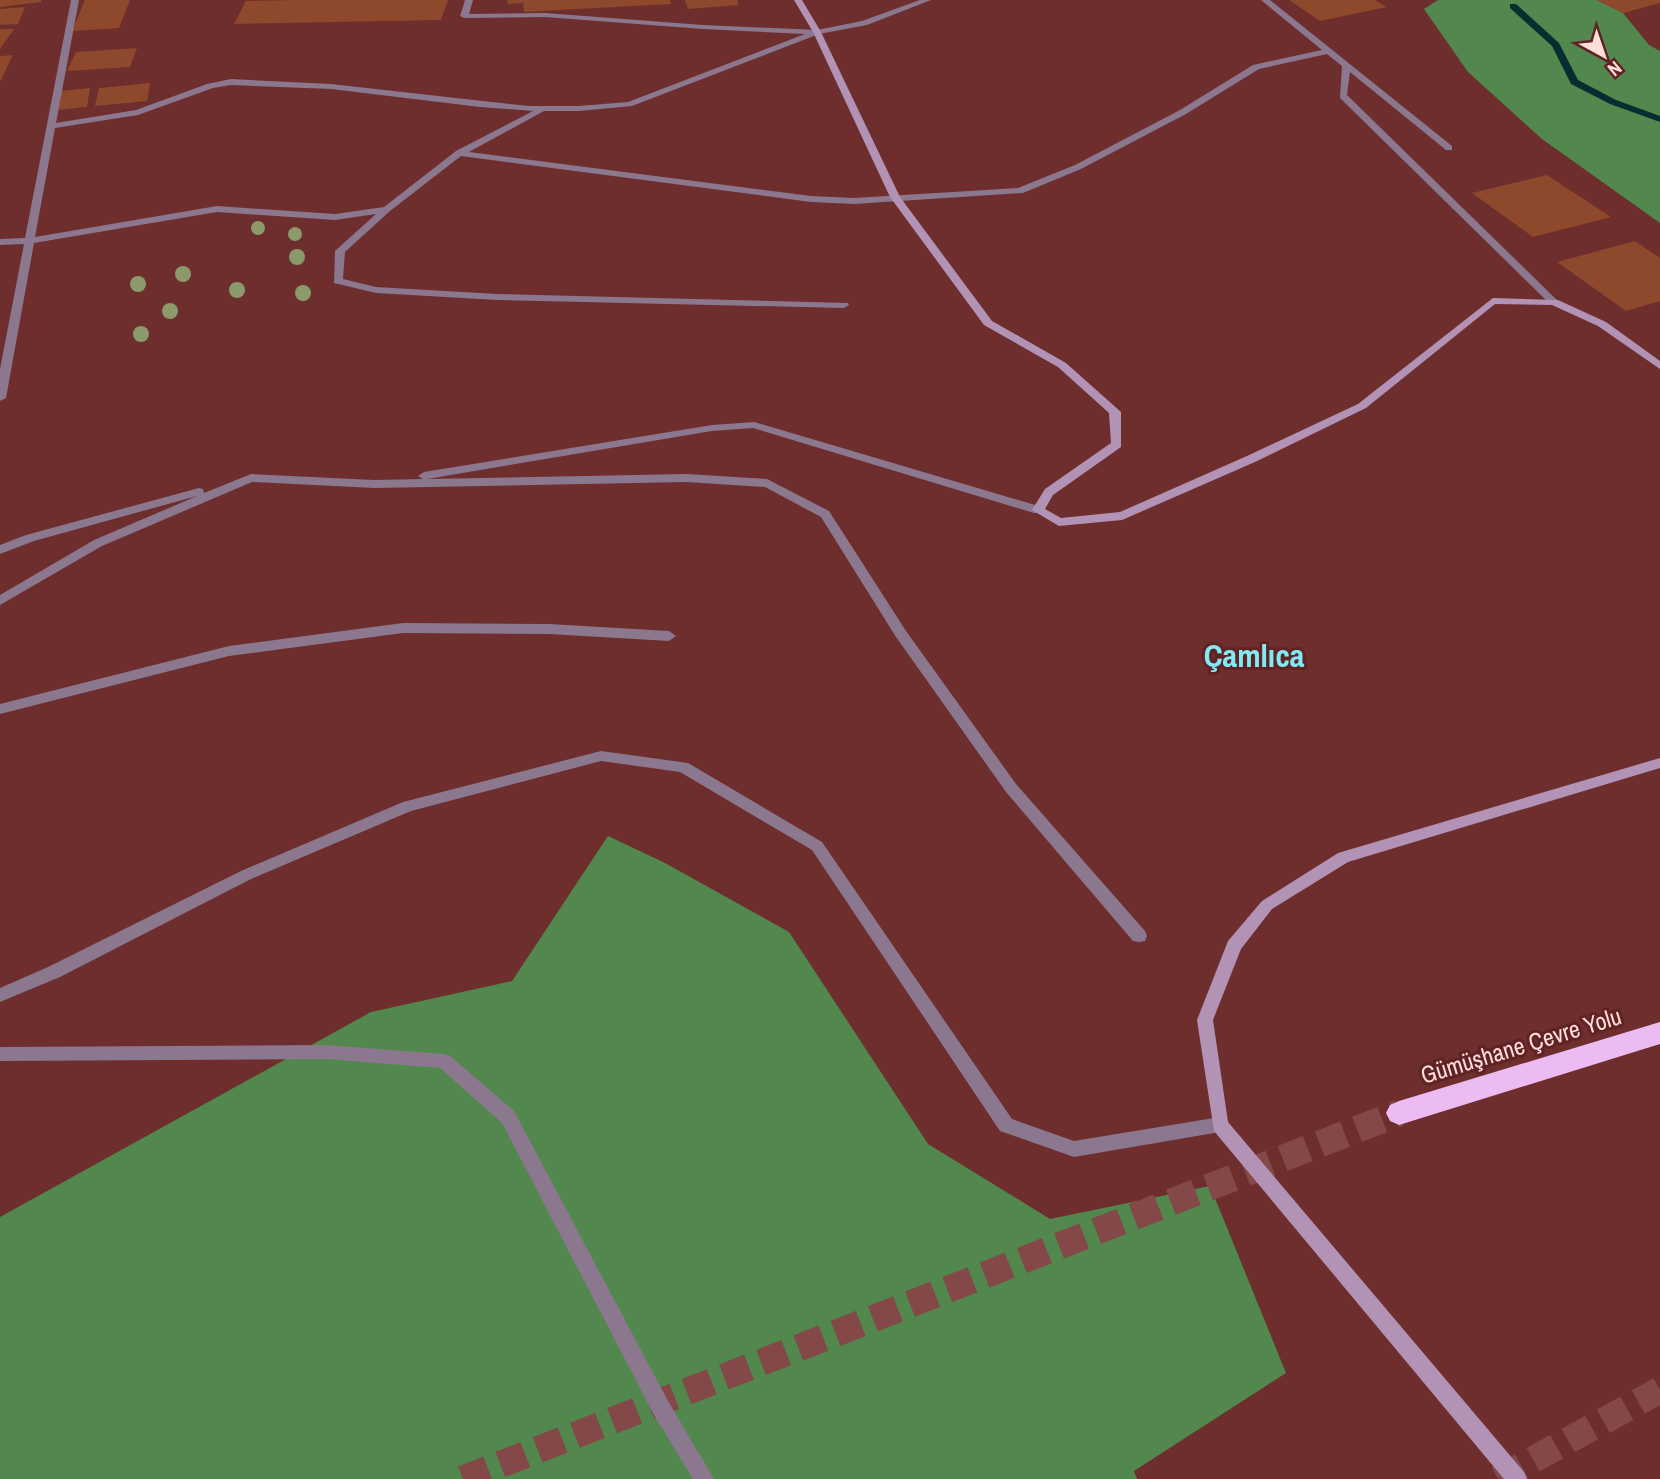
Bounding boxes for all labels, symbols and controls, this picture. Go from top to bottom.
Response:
north arrow [1569,21,1639,91]
text: N [1602,55,1628,83]
district label: Çamlıca [1204,634,1305,677]
street label: Gümüşhane Çevre Yolu [1417,999,1625,1091]

